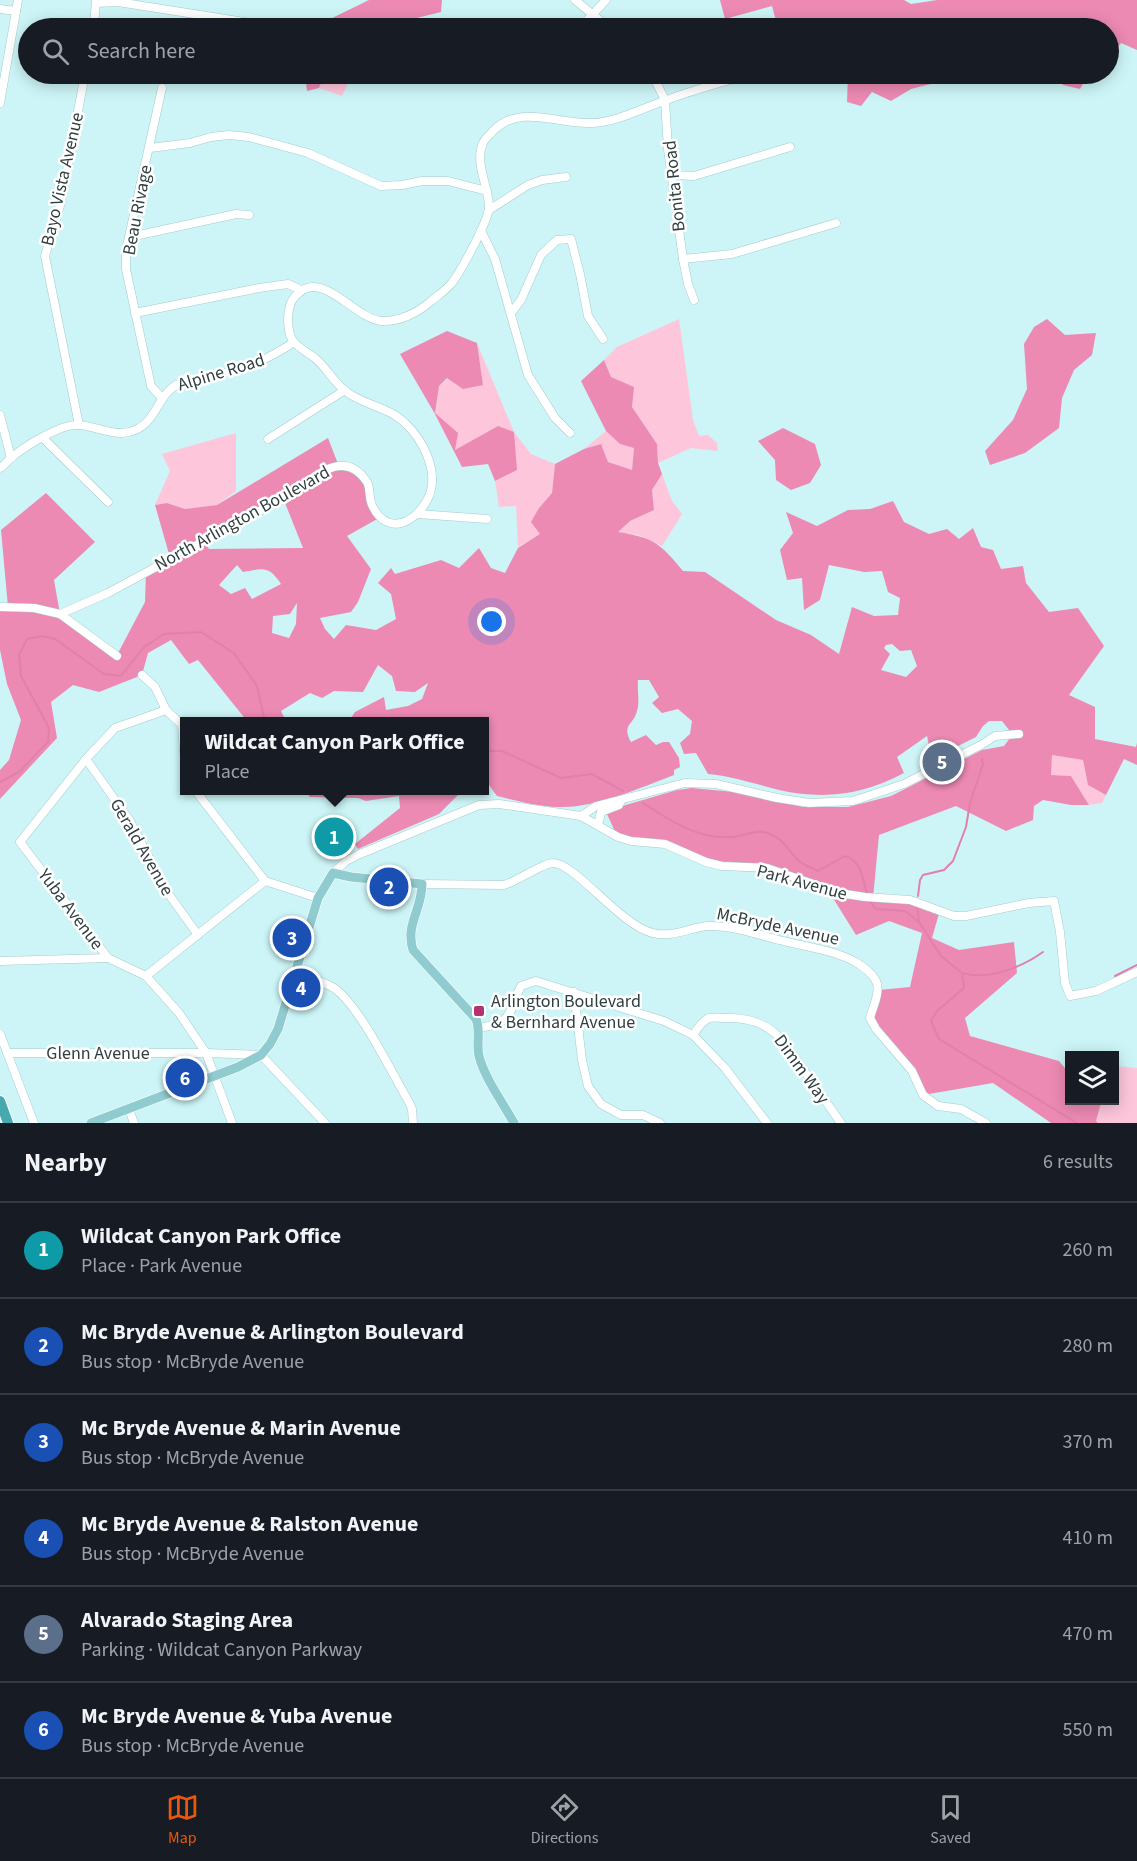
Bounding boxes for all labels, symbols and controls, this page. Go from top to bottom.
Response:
search box [18,18,1119,84]
icon: search [39,35,72,68]
text: Search here [87,35,195,67]
street label: Bayo Vista Avenue [35,110,90,248]
street label: Bonita Road [657,139,692,233]
street label: Beau Rivage [117,163,158,257]
street label: Alpine Road [175,347,268,398]
street label: North Arlington Boulevard [150,460,334,577]
your location [477,607,506,636]
popup [180,717,489,795]
text: Wildcat Canyon Park Office [204,726,465,758]
pin: 5 [922,740,962,784]
text: Place [204,758,250,786]
street label: Gerald Avenue [104,794,180,901]
pin: 1 [314,814,354,860]
street label: Park Avenue [754,858,850,907]
street label: Yuba Avenue [31,863,109,955]
pin: 2 [370,864,408,910]
street label: McBryde Avenue [714,901,842,952]
pin: 3 [272,916,312,960]
pin: 4 [282,966,320,1010]
place label: Arlington Boulevard & Bernhard Avenue [491,989,641,1035]
marker: Arlington Boulevard & Bernhard Avenue [472,1004,486,1018]
street label: Dimm Way [768,1029,836,1110]
street label: Glenn Avenue [46,1041,150,1066]
map controls [1065,1051,1119,1105]
button: layers [1065,1051,1119,1105]
pin: 6 [166,1056,204,1100]
text: Nearby [24,1144,107,1181]
text: 6 results [1043,1148,1113,1176]
text: Wildcat Canyon Park Office [81,1220,341,1252]
text: 1 [38,1236,49,1264]
text: 260 m [1063,1236,1113,1264]
text: Place · Park Avenue [81,1252,242,1280]
text: Mc Bryde Avenue & Arlington Boulevard [81,1316,464,1348]
text: 2 [38,1332,49,1360]
text: 280 m [1063,1332,1113,1360]
text: Bus stop · McBryde Avenue [81,1348,304,1376]
text: Mc Bryde Avenue & Marin Avenue [81,1412,401,1444]
text: 3 [38,1428,49,1456]
text: 370 m [1063,1428,1113,1456]
text: Bus stop · McBryde Avenue [81,1444,304,1472]
text: Mc Bryde Avenue & Ralston Avenue [81,1508,418,1540]
text: 4 [38,1524,49,1552]
text: 410 m [1063,1524,1113,1552]
text: Bus stop · McBryde Avenue [81,1540,304,1568]
text: Alvarado Staging Area [81,1604,293,1636]
text: 5 [38,1620,49,1648]
text: 470 m [1063,1620,1113,1648]
text: Parking · Wildcat Canyon Parkway [81,1636,362,1664]
text: Mc Bryde Avenue & Yuba Avenue [81,1700,392,1732]
text: 6 [38,1716,49,1744]
text: 550 m [1063,1716,1113,1744]
text: Bus stop · McBryde Avenue [81,1732,304,1760]
tab: Map [166,1791,199,1849]
tab: Directions [531,1791,598,1849]
tab: Saved [930,1791,971,1849]

